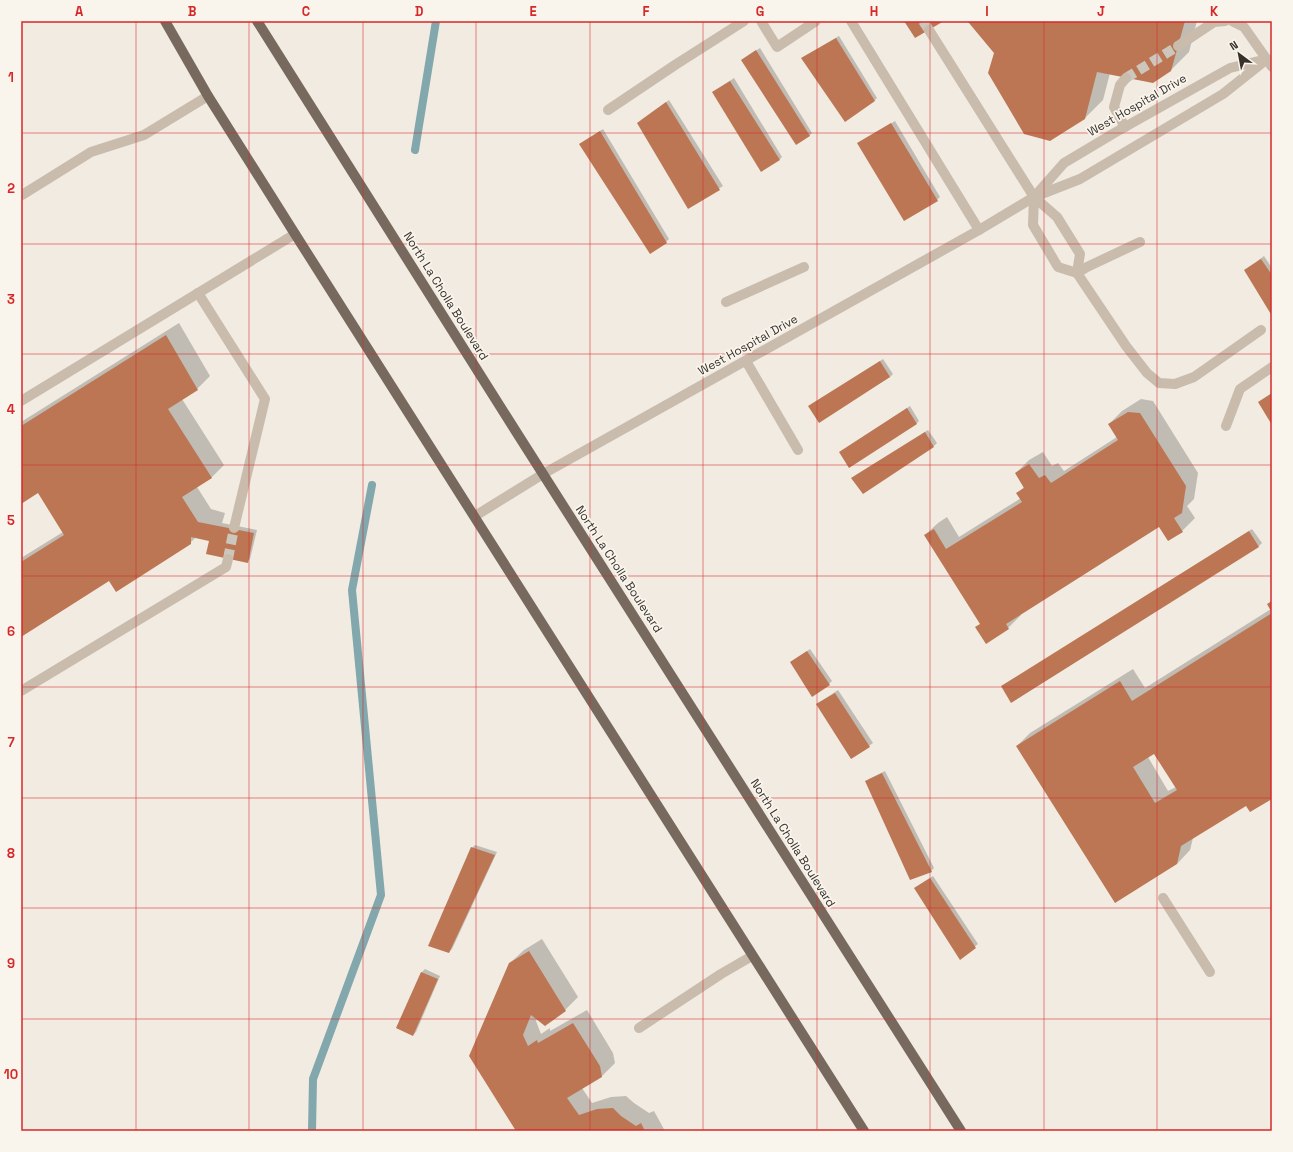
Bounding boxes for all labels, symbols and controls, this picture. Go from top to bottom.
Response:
text: A [75,3,84,20]
text: B [188,3,197,20]
text: C [302,3,310,20]
text: D [415,3,424,20]
text: E [529,3,537,20]
text: F [643,3,650,20]
text: G [756,3,764,20]
text: H [870,3,878,20]
text: I [985,3,989,20]
text: J [1097,3,1105,20]
text: K [1210,3,1219,20]
north arrow [1219,34,1259,74]
text: N [1227,38,1241,53]
text: 1 [8,69,14,86]
street label: West Hospital Drive [1085,70,1189,140]
text: 2 [7,180,15,197]
street label: North La Cholla Boulevard [400,229,492,363]
text: 3 [7,291,15,308]
street label: West Hospital Drive [695,311,801,379]
text: 4 [7,401,15,418]
street label: North La Cholla Boulevard [572,502,666,636]
text: 5 [7,512,15,529]
text: 6 [7,623,15,640]
text: 7 [7,734,15,751]
street label: North La Cholla Boulevard [747,776,839,910]
text: 8 [7,845,15,862]
text: 9 [7,955,15,972]
text: 10 [4,1066,18,1083]

